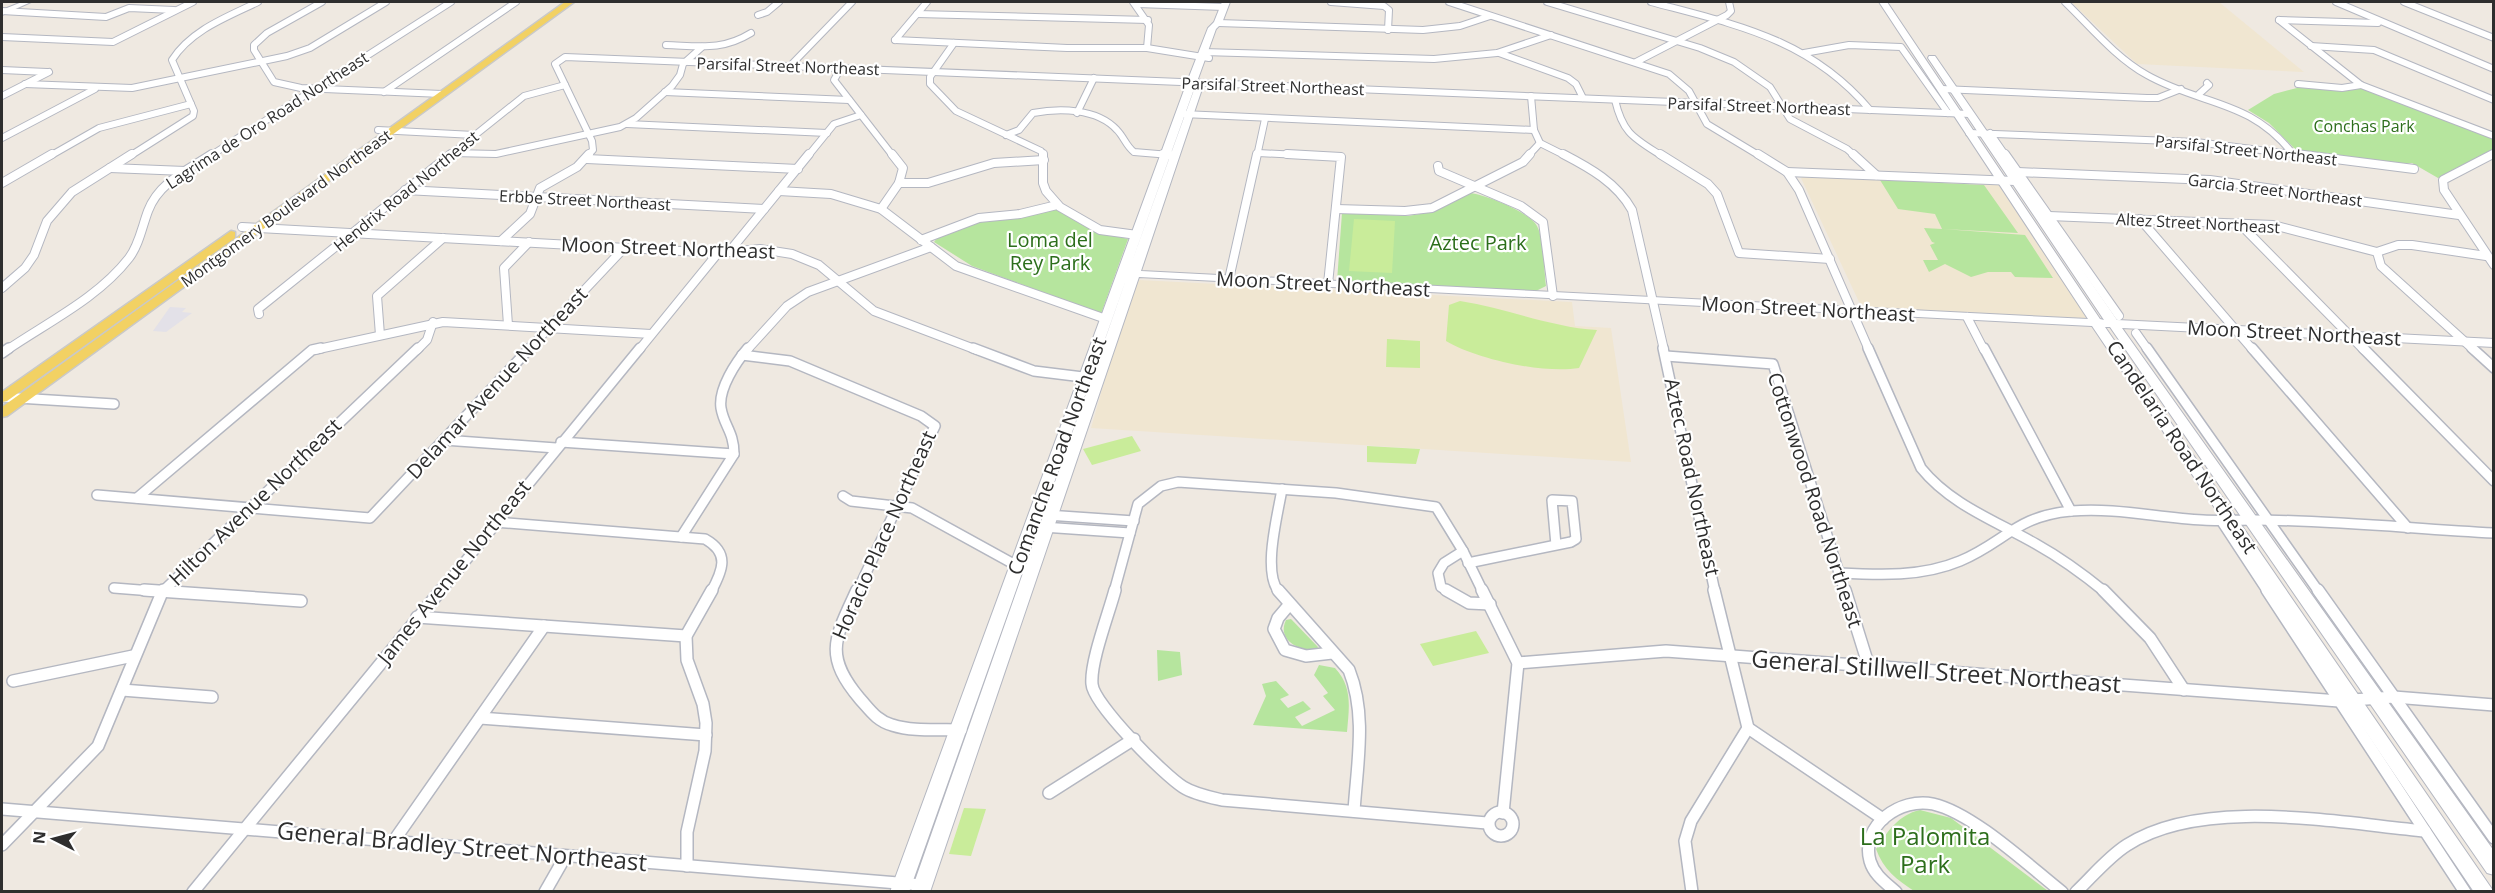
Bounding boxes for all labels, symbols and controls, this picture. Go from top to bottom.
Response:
street label: Lagrima de Oro Road Northeast [161,46,373,194]
street label: Parsifal Street Northeast [696,52,880,80]
street label: Parsifal Street Northeast [1181,72,1365,100]
street label: Parsifal Street Northeast [1667,92,1851,120]
park label: Conchas Park [2313,115,2415,137]
street label: Montgomery Boulevard Northeast [176,124,396,292]
street label: Hendrix Road Northeast [329,125,483,256]
street label: Parsifal Street Northeast [2154,129,2338,171]
street label: Garcia Street Northeast [2187,168,2364,212]
street label: Erbbe Street Northeast [499,185,672,215]
street label: Altez Street Northeast [2115,208,2281,238]
park label: Loma del Rey Park [1007,226,1093,276]
park label: Aztec Park [1430,229,1527,256]
street label: Moon Street Northeast [560,230,776,265]
street label: Moon Street Northeast [1215,264,1431,303]
street label: Delamar Avenue Northeast [400,281,593,485]
street label: Moon Street Northeast [1700,289,1916,328]
street label: Moon Street Northeast [2186,313,2402,352]
street label: Comanche Road Northeast [1001,333,1112,579]
street label: Candelaria Road Northeast [2101,335,2264,559]
street label: Cottonwood Road Northeast [1761,369,1870,631]
street label: Aztec Road Northeast [1658,375,1727,578]
street label: Hilton Avenue Northeast [163,412,347,591]
street label: Horacio Place Northeast [825,426,942,643]
street label: James Avenue Northeast [370,474,536,671]
street label: General Stillwell Street Northeast [1750,641,2122,700]
north arrow [24,809,84,869]
street label: General Bradley Street Northeast [276,813,649,878]
park label: La Palomita Park [1860,819,1990,880]
text: N [27,830,51,845]

